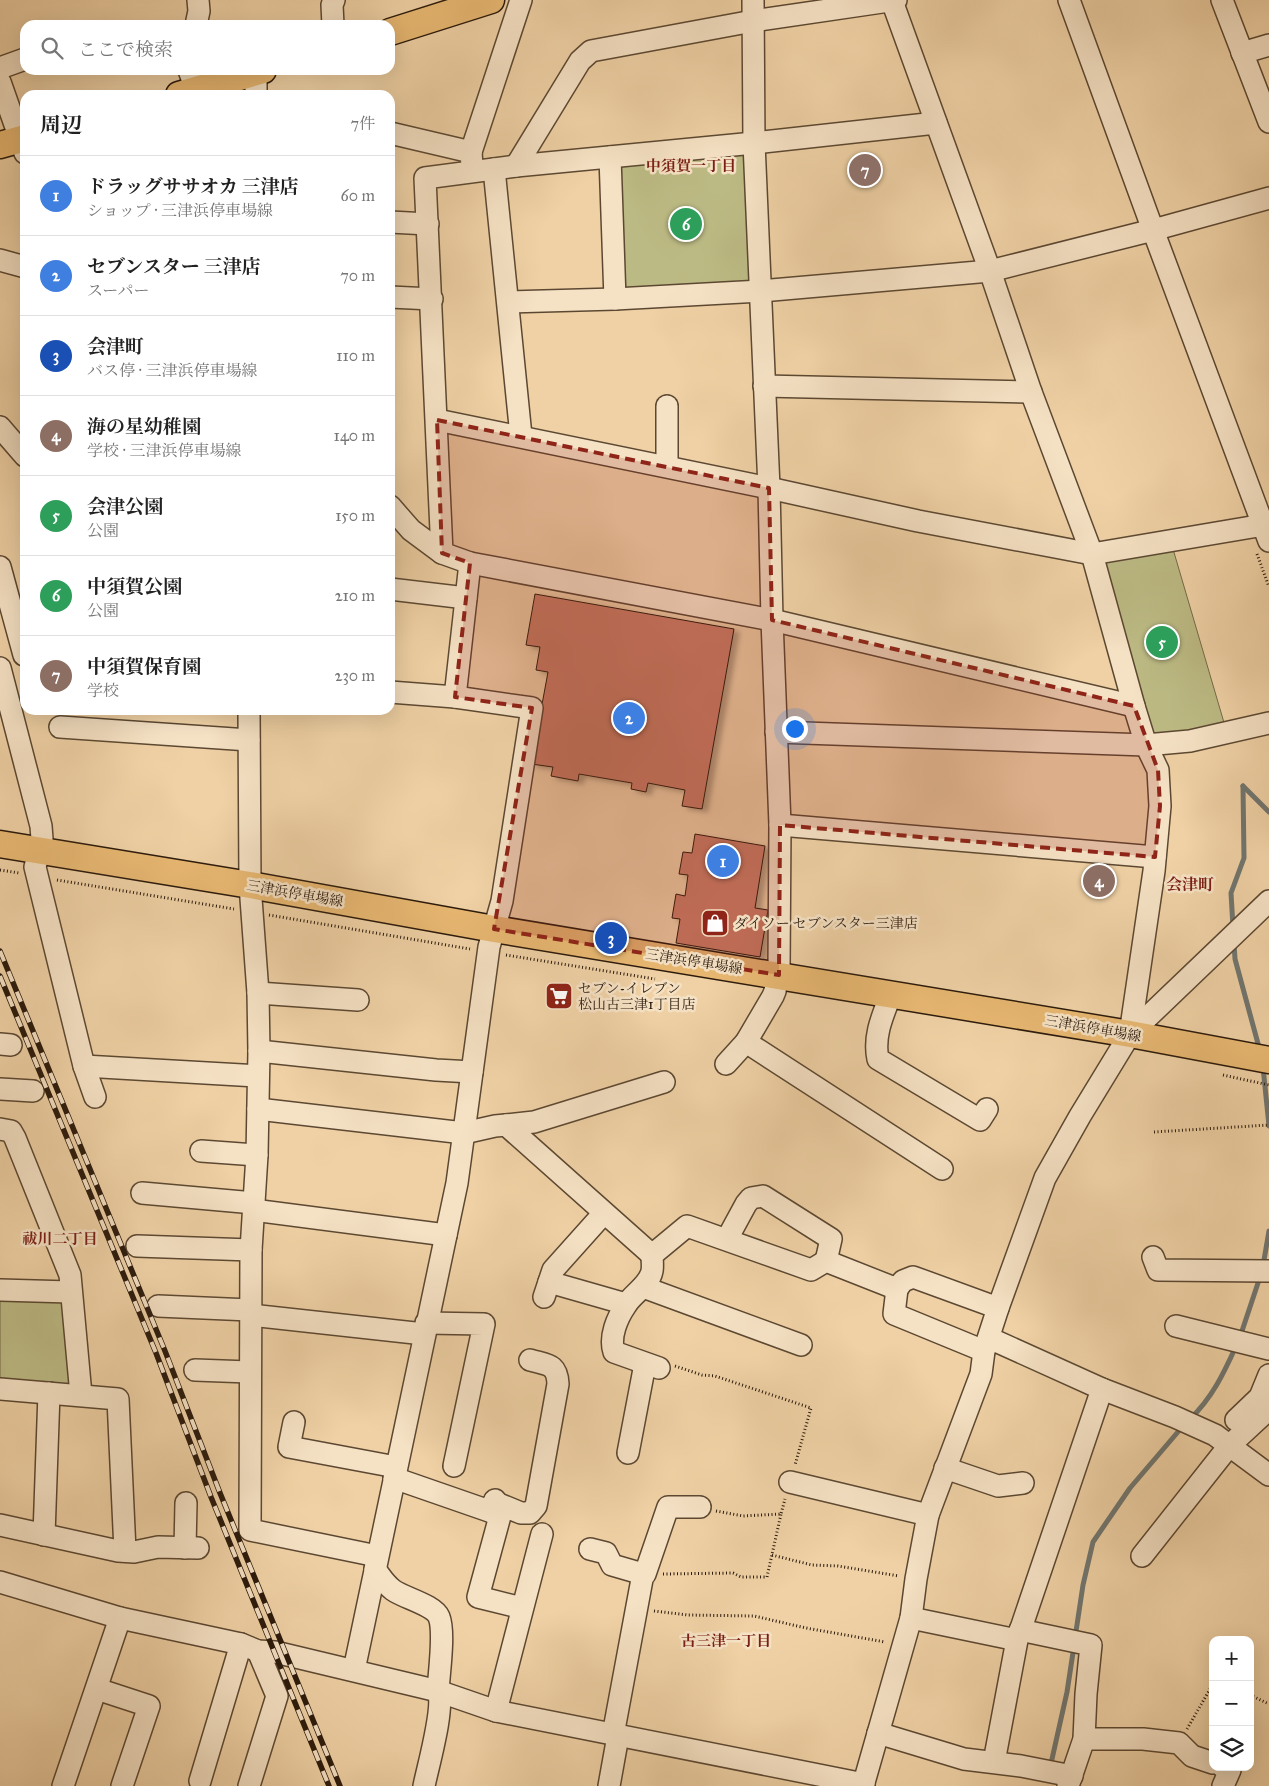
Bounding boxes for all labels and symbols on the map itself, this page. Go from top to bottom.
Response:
pin: 7 [849,151,881,189]
district label: 中須賀一丁目 [646,157,736,175]
pin: 6 [670,205,702,243]
pin: 5 [1146,623,1178,661]
pin: 2 [613,699,645,737]
your location [782,716,808,742]
pin: 1 [707,842,739,880]
pin: 4 [1083,862,1115,900]
district label: 会津町 [1166,875,1214,894]
street label: 三津浜停車場線 [245,877,345,910]
shop icon: ダイソー セブンスター三津店 [700,908,730,938]
place label: ダイソー セブンスター三津店 [734,915,918,932]
pin: 3 [595,919,627,957]
street label: 三津浜停車場線 [644,945,744,978]
place label: セブン-イレブン 松山古三津1丁目店 [578,980,696,1013]
supermarket icon: セブン-イレブン 松山古三津1丁目店 [544,981,574,1011]
street label: 三津浜停車場線 [1043,1012,1143,1045]
district label: 祓川二丁目 [22,1230,98,1248]
district label: 古三津一丁目 [681,1632,771,1650]

